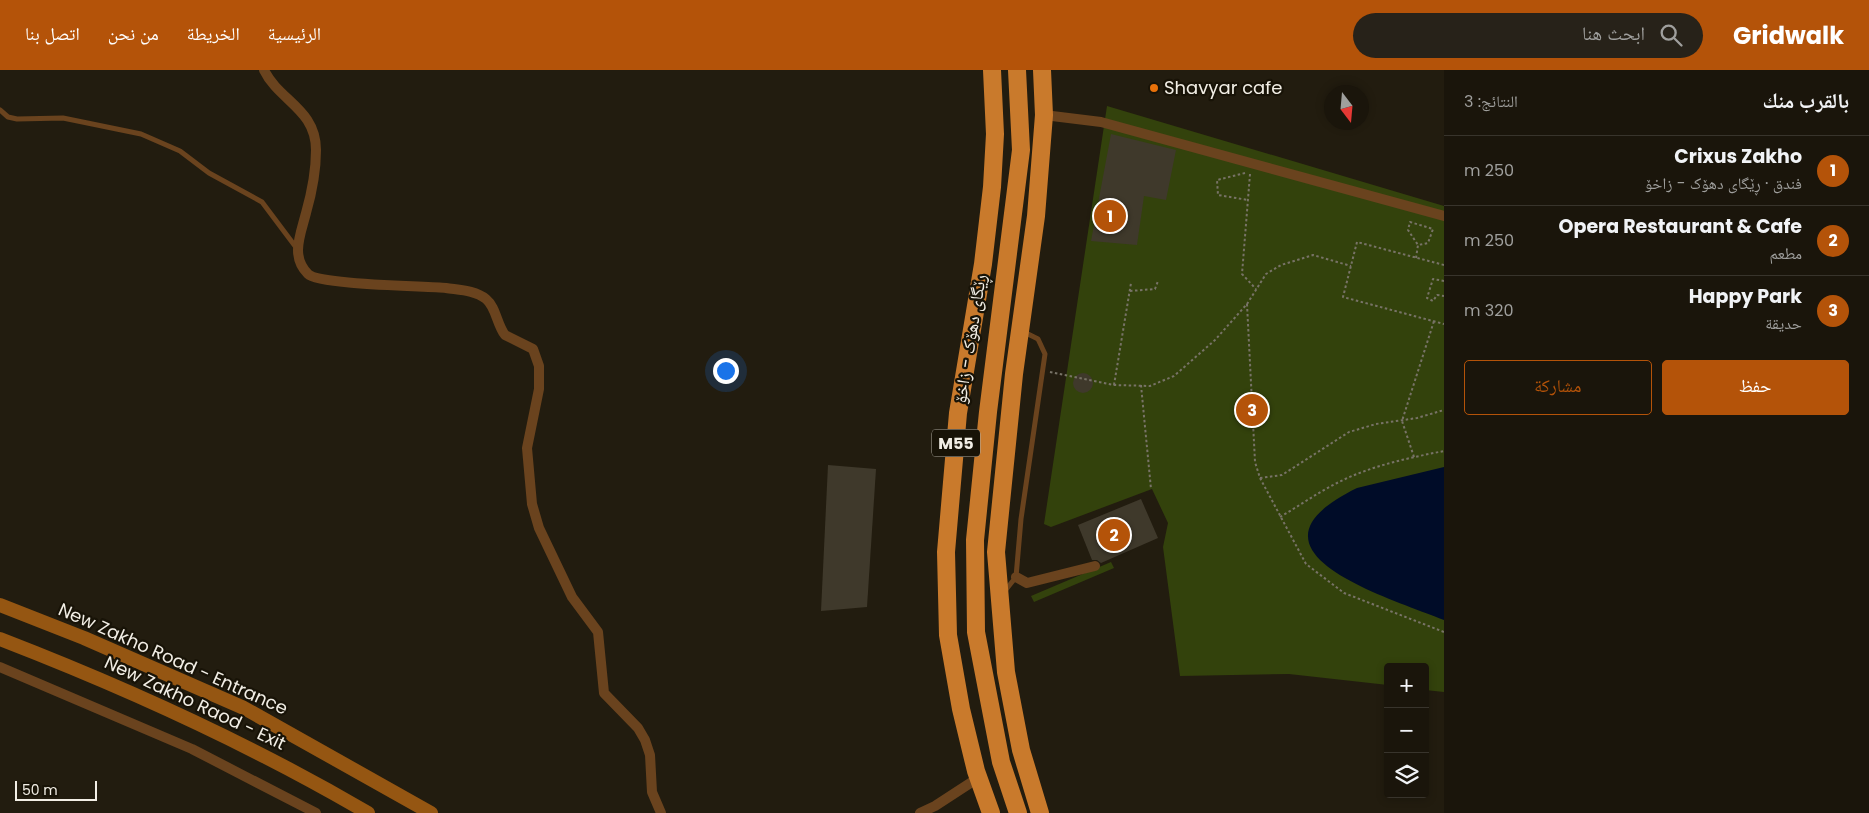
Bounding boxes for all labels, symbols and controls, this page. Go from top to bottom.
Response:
search box [1353,13,1703,58]
text: Gridwalk [1733,19,1844,52]
text: ابحث هنا [1582,20,1645,47]
text: اتصل بنا [25,21,80,46]
text: من نحن [108,21,159,46]
text: الخريطة [187,21,240,46]
text: الرئيسية [268,21,321,46]
icon: search [1657,21,1685,49]
place label: Shavyar cafe [1164,75,1282,100]
marker: Shavyar cafe [1148,82,1160,94]
north arrow [1324,85,1369,130]
text: بالقرب منك [1763,86,1849,115]
text: النتائج: 3 [1464,90,1518,113]
text: Crixus Zakho [1674,143,1802,170]
text: 250 m [1464,159,1514,182]
text: 1 [1830,159,1836,182]
text: فندق · ڕێگای دهۆک - زاخۆ [1645,172,1802,195]
pin: 1 [1094,197,1126,235]
text: Opera Restaurant & Cafe [1559,213,1802,240]
text: 250 m [1464,229,1514,252]
text: 2 [1828,229,1838,252]
text: مطعم [1770,242,1802,265]
street label: ڕێگای دهۆک - زاخۆ [947,272,994,406]
text: Happy Park [1689,283,1802,310]
text: 320 m [1464,299,1513,322]
text: 3 [1828,299,1838,322]
text: حديقة [1765,312,1802,335]
your location [713,358,739,384]
button: مشاركة [1464,360,1652,415]
button: حفظ [1662,360,1849,415]
pin: 3 [1236,391,1268,429]
road number: M55 [932,429,980,456]
pin: 2 [1098,516,1130,554]
street label: New Zakho Road - Entrance [55,597,292,721]
street label: New Zakho Raod - Exit [100,649,290,756]
map controls [1384,663,1429,798]
button: + [1384,663,1429,708]
button: − [1384,708,1429,753]
button: layers [1384,753,1429,798]
scale bar [15,778,98,801]
text: 50 m [22,780,58,800]

